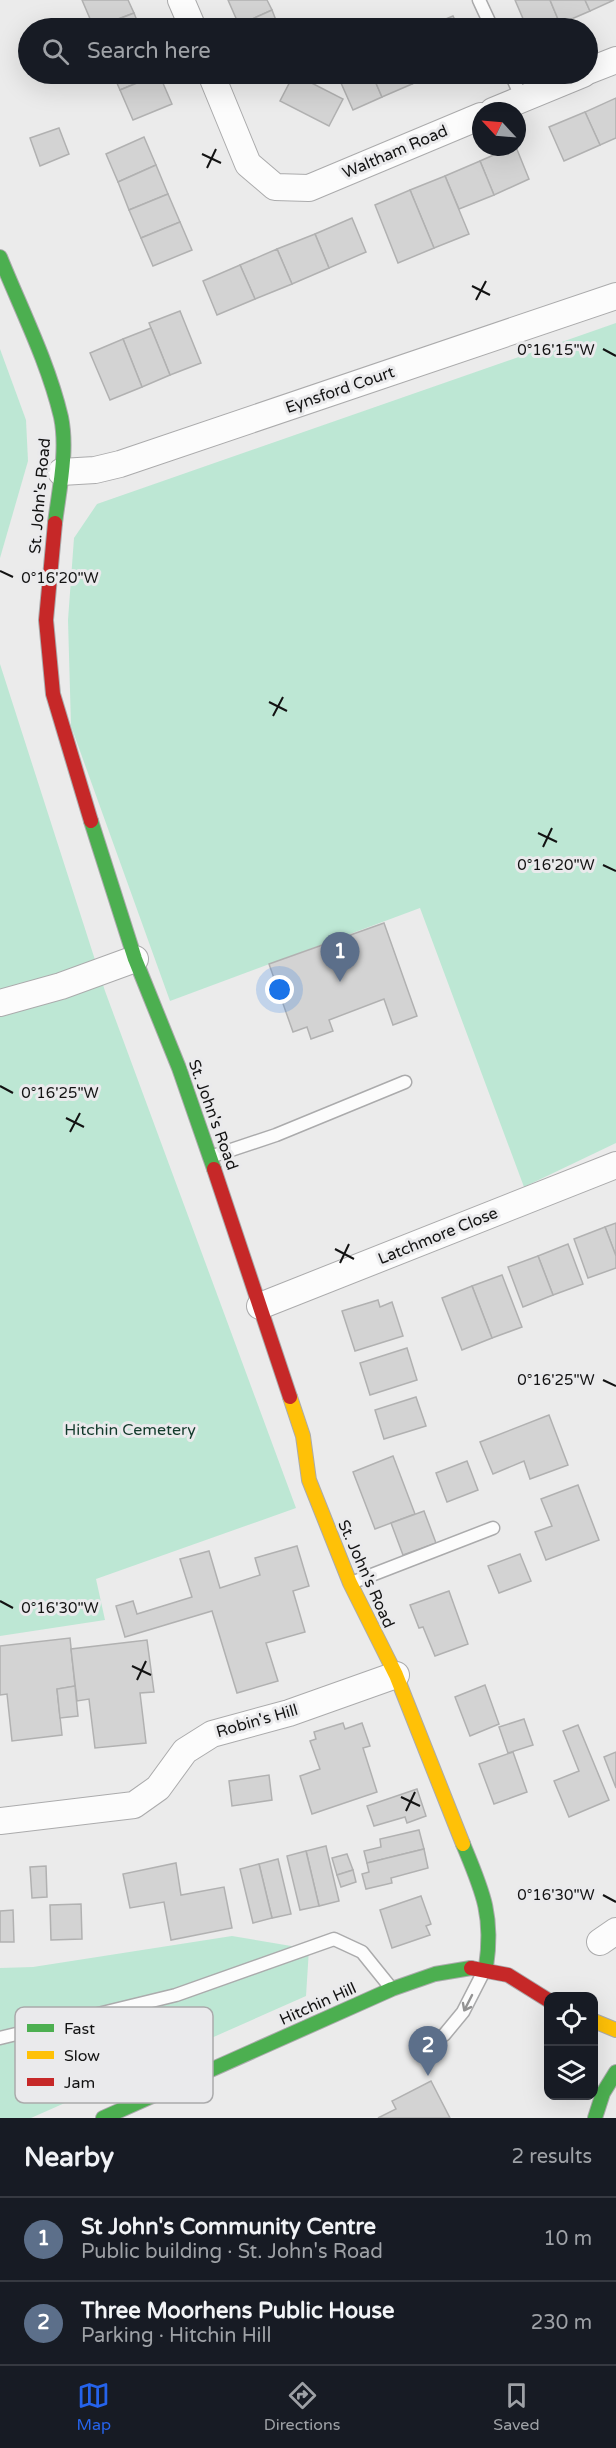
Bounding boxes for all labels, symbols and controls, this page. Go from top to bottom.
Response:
search box [18,18,598,84]
icon: search [39,35,72,68]
text: Search here [87,38,211,64]
north arrow [472,102,526,156]
street label: Waltham Road [339,121,451,183]
text: 0°16'15"W [517,341,595,359]
street label: Eynsford Court [283,362,397,418]
street label: St. John's Road [25,437,55,555]
text: 0°16'20"W [21,569,99,587]
text: 0°16'20"W [517,856,595,874]
pin: 1 [320,932,360,982]
your location [265,975,294,1004]
street label: St. John's Road [184,1057,242,1173]
text: 0°16'25"W [21,1084,99,1102]
street label: Latchmore Close [375,1203,501,1269]
text: 0°16'25"W [517,1371,595,1389]
park label: Hitchin Cemetery [64,1420,196,1440]
street label: St. John's Road [333,1517,399,1631]
text: 0°16'30"W [21,1599,99,1617]
street label: Robin's Hill [214,1700,300,1742]
text: 0°16'30"W [517,1886,595,1904]
street label: Hitchin Hill [277,1978,359,2030]
map controls [544,1992,598,2100]
button: locate [544,1992,598,2046]
one-way arrow [462,1994,474,2011]
legend [15,2007,213,2103]
text: Fast [64,2019,95,2039]
pin: 2 [408,2026,448,2076]
text: Slow [64,2046,100,2066]
button: layers [544,2046,598,2100]
text: Jam [64,2073,95,2093]
text: Nearby [24,2142,114,2173]
text: 2 results [512,2145,592,2169]
text: St John's Community Centre [81,2214,376,2240]
text: 1 [37,2227,50,2251]
text: 10 m [543,2227,592,2251]
text: Public building · St. John's Road [81,2240,383,2264]
text: Three Moorhens Public House [81,2298,394,2324]
text: 2 [37,2311,50,2335]
text: 230 m [531,2311,592,2335]
text: Parking · Hitchin Hill [81,2324,272,2348]
tab: Map [76,2379,111,2435]
tab: Directions [264,2379,340,2435]
tab: Saved [493,2379,540,2435]

